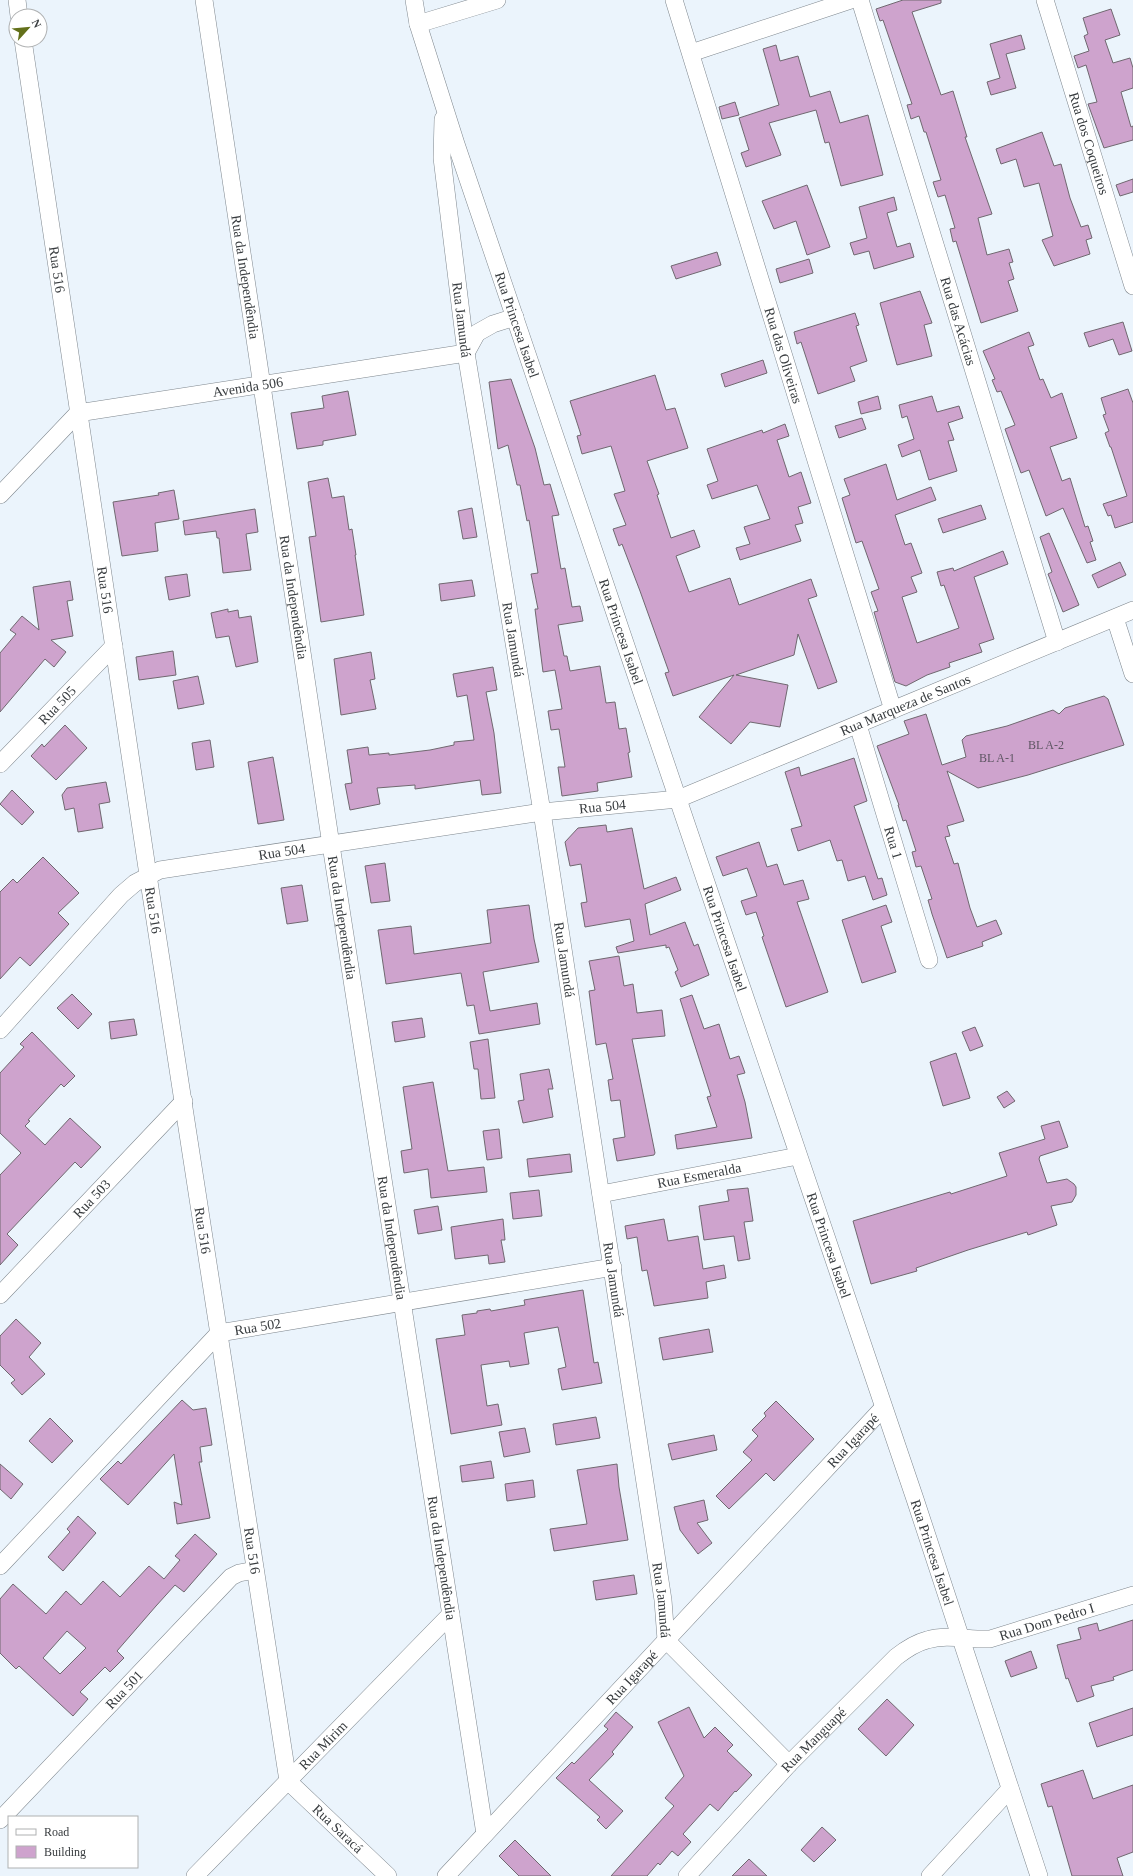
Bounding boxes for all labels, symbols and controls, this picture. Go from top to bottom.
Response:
north arrow [8,8,48,48]
text: N [30,17,44,30]
street label: Rua dos Coqueiros [1066,90,1111,197]
street label: Rua da Independêndia [228,214,262,341]
street label: Rua 516 [46,245,68,294]
street label: Rua Princesa Isabel [492,270,542,380]
street label: Rua das Acácias [937,275,979,367]
street label: Rua Jamundá [449,281,474,359]
street label: Rua das Oliveiras [761,306,805,405]
street label: Avenida 506 [212,374,284,400]
street label: Rua da Independêndia [277,534,310,661]
street label: Rua 516 [94,566,116,614]
street label: Rua Princesa Isabel [596,577,646,687]
street label: Rua Jamundá [499,601,527,679]
street label: Rua Marqueza de Santos [838,671,973,739]
street label: Rua 505 [36,683,79,728]
house number: BL A-2 [1028,738,1064,752]
house number: BL A-1 [979,751,1015,765]
street label: Rua 504 [578,797,627,816]
street label: Rua 1 [881,825,905,861]
street label: Rua 504 [257,841,306,863]
street label: Rua da Independêndia [325,855,359,982]
street label: Rua Princesa Isabel [700,884,750,993]
street label: Rua 516 [142,886,164,935]
street label: Rua Jamundá [551,921,577,999]
street label: Rua Esmeralda [656,1160,743,1191]
street label: Rua da Independêndia [375,1175,409,1302]
street label: Rua 503 [70,1177,114,1221]
street label: Rua Princesa Isabel [804,1191,853,1300]
street label: Rua 516 [191,1206,213,1255]
street label: Rua Jamundá [600,1241,627,1319]
street label: Rua 502 [233,1316,282,1338]
street label: Rua Igarapé [824,1411,882,1471]
street label: Rua da Independêndia [424,1495,459,1622]
street label: Rua Princesa Isabel [908,1498,956,1607]
street label: Rua 516 [241,1526,263,1575]
street label: Rua Jamundá [649,1561,673,1639]
street label: Rua Dom Pedro I [998,1600,1096,1644]
street label: Rua Igarapé [603,1648,661,1708]
street label: Rua 501 [103,1668,146,1712]
street label: Rua Manguapé [778,1705,849,1775]
street label: Rua Mirim [296,1718,350,1773]
street label: Rua Saracá [309,1802,366,1857]
legend [8,1816,138,1868]
text: Road [44,1825,69,1839]
text: Building [44,1845,86,1859]

